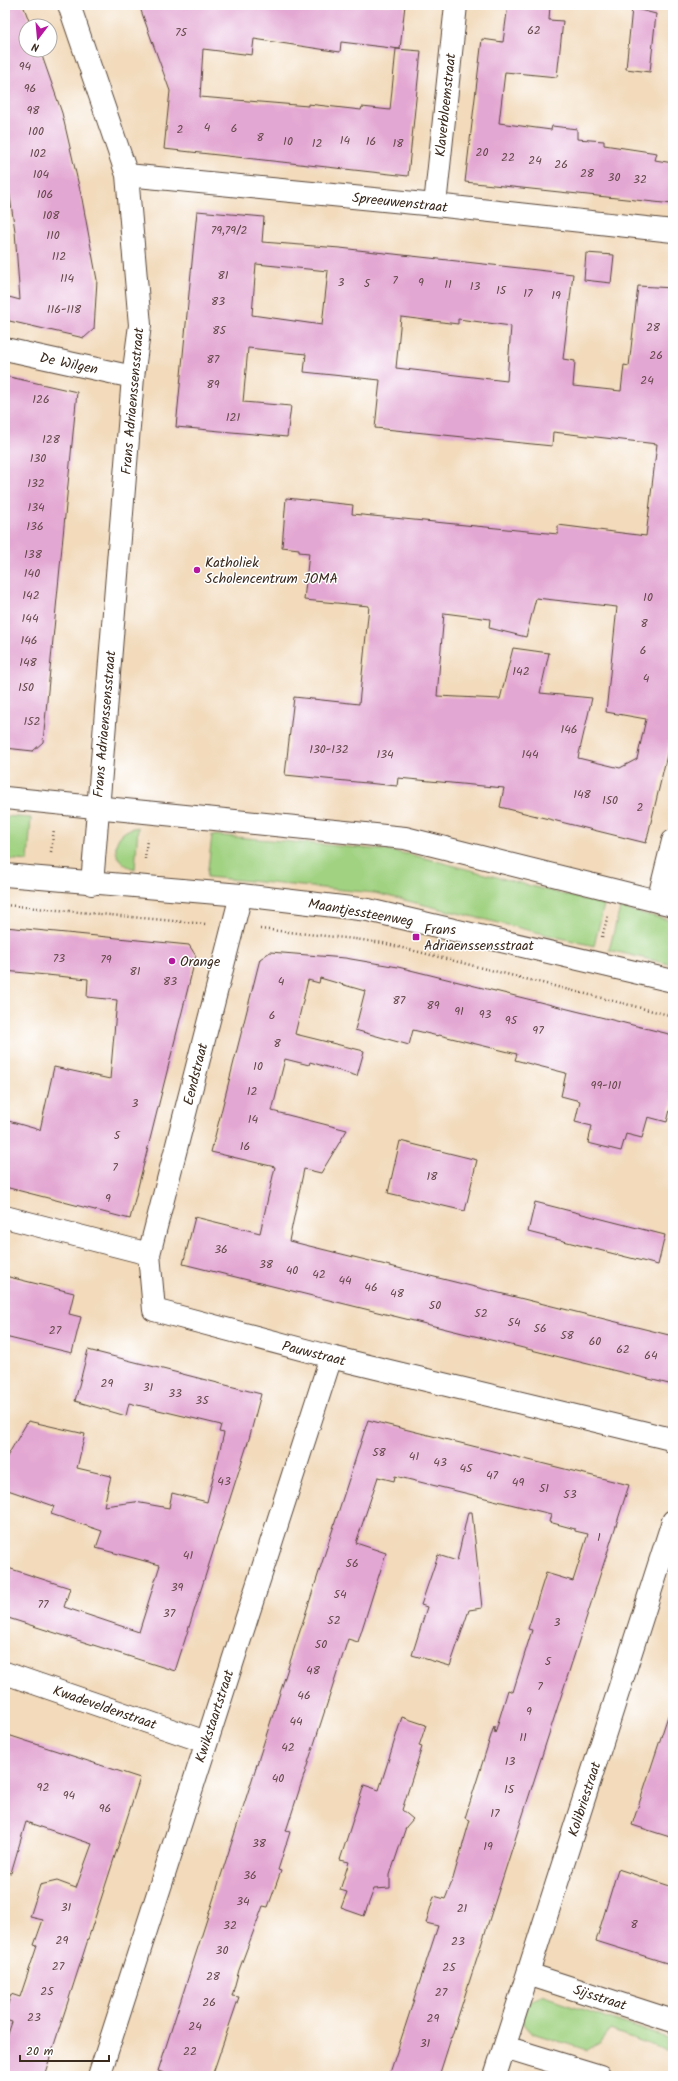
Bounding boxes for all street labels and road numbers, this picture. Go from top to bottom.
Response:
street label: Klaverbloemstraat [430,52,462,158]
street label: Spreeuwenstraat [351,187,449,219]
street label: Frans Adriaenssensstraat [116,326,150,476]
street label: De Wilgen [38,347,100,381]
street label: Frans Adriaenssensstraat [88,649,122,799]
street label: Maantjessteenweg [306,893,415,933]
street label: Eendstraat [178,1040,214,1108]
street label: Pauwstraat [280,1335,348,1373]
street label: Kwikstaartstraat [190,1666,241,1766]
street label: Kwadeveldenstraat [50,1680,160,1736]
street label: Kolibriestraat [563,1758,608,1840]
street label: Sijsstraat [570,1979,630,2017]

